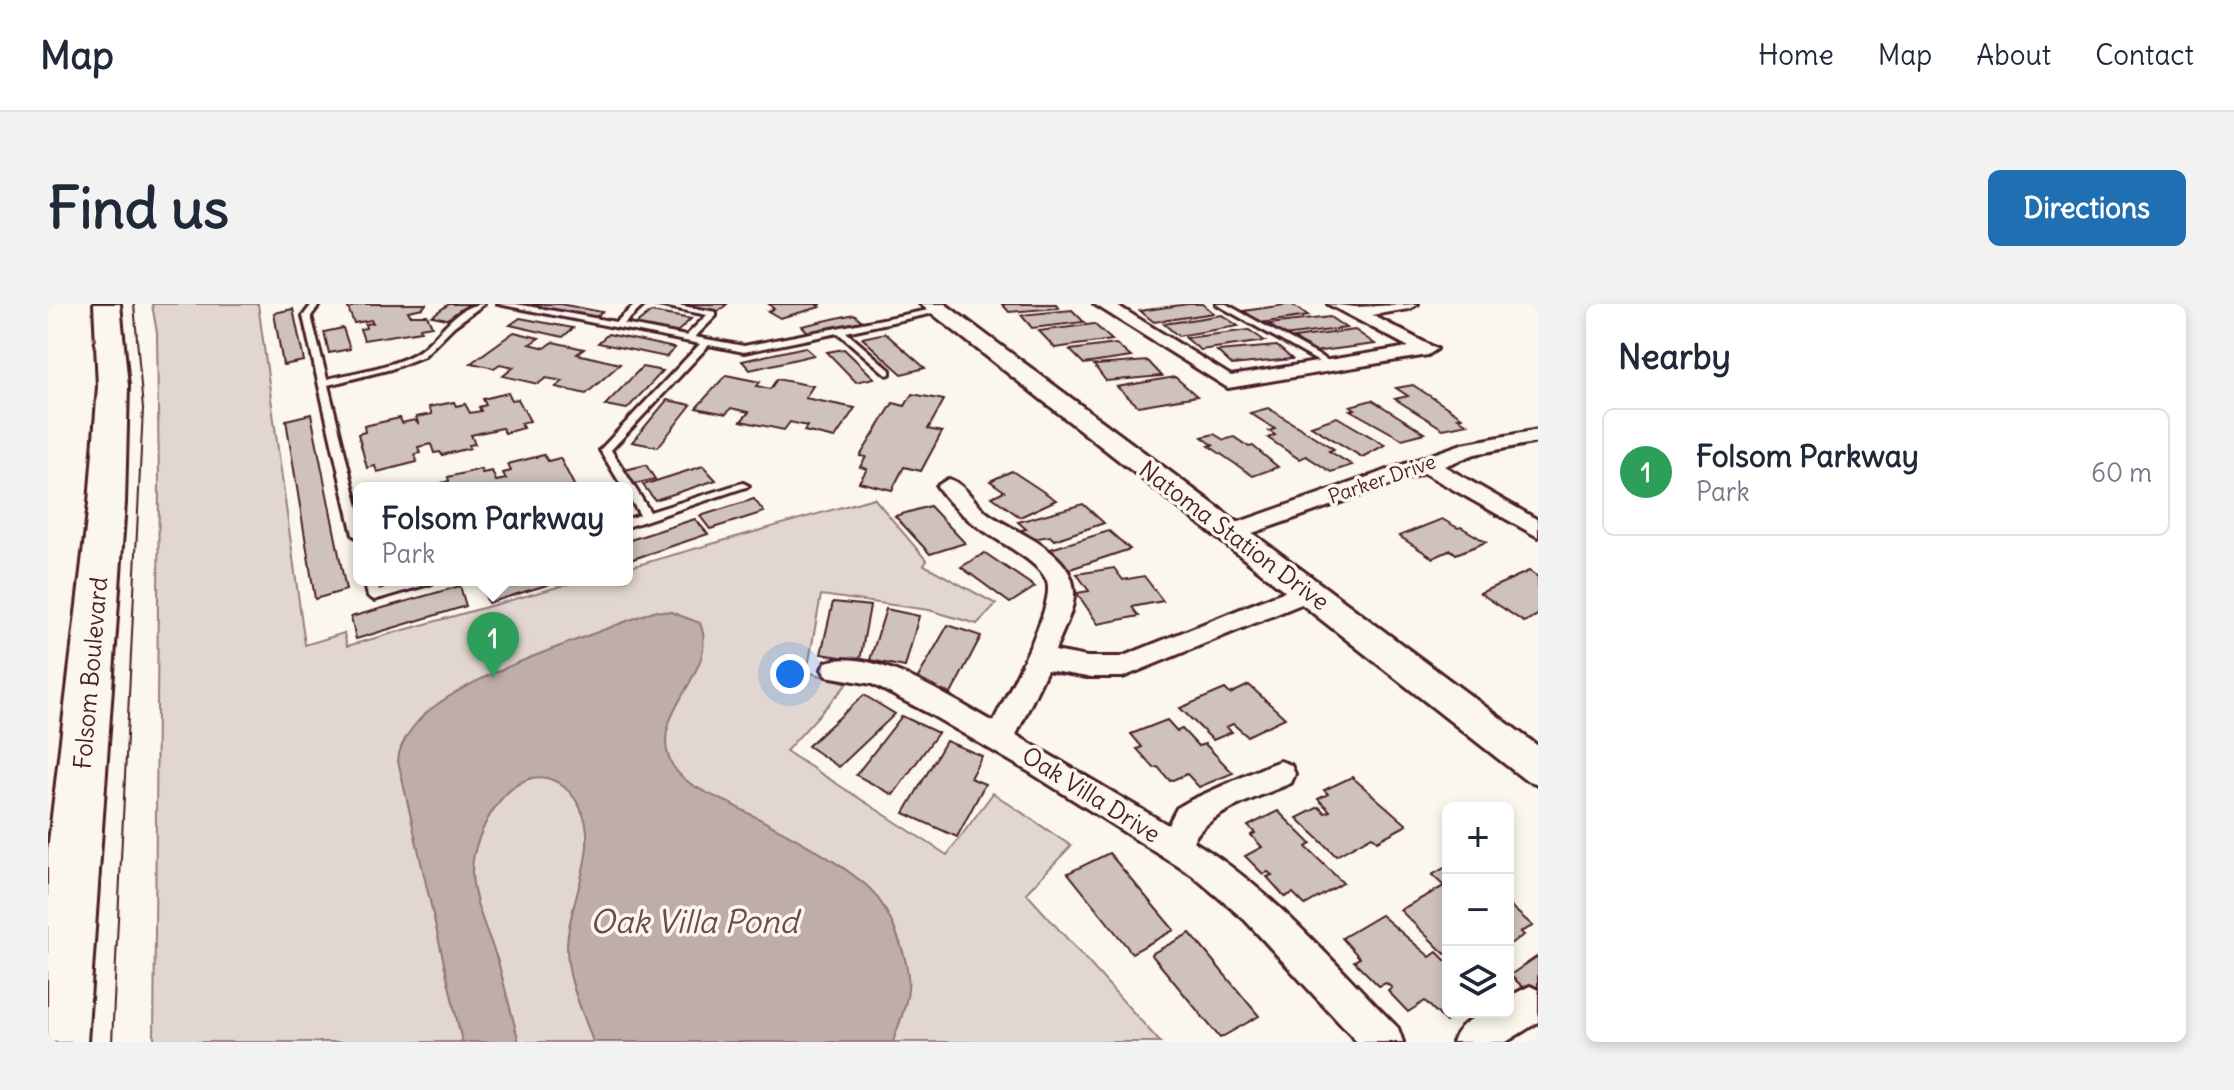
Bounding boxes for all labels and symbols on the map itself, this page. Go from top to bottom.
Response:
street label: Parker Drive [1325,448,1439,509]
street label: Natoma Station Drive [1134,454,1336,616]
street label: Folsom Boulevard [67,575,113,770]
pin: 1 [467,612,519,678]
your location [770,654,810,694]
street label: Oak Villa Drive [1017,740,1166,849]
water label: Oak Villa Pond [590,901,802,942]

